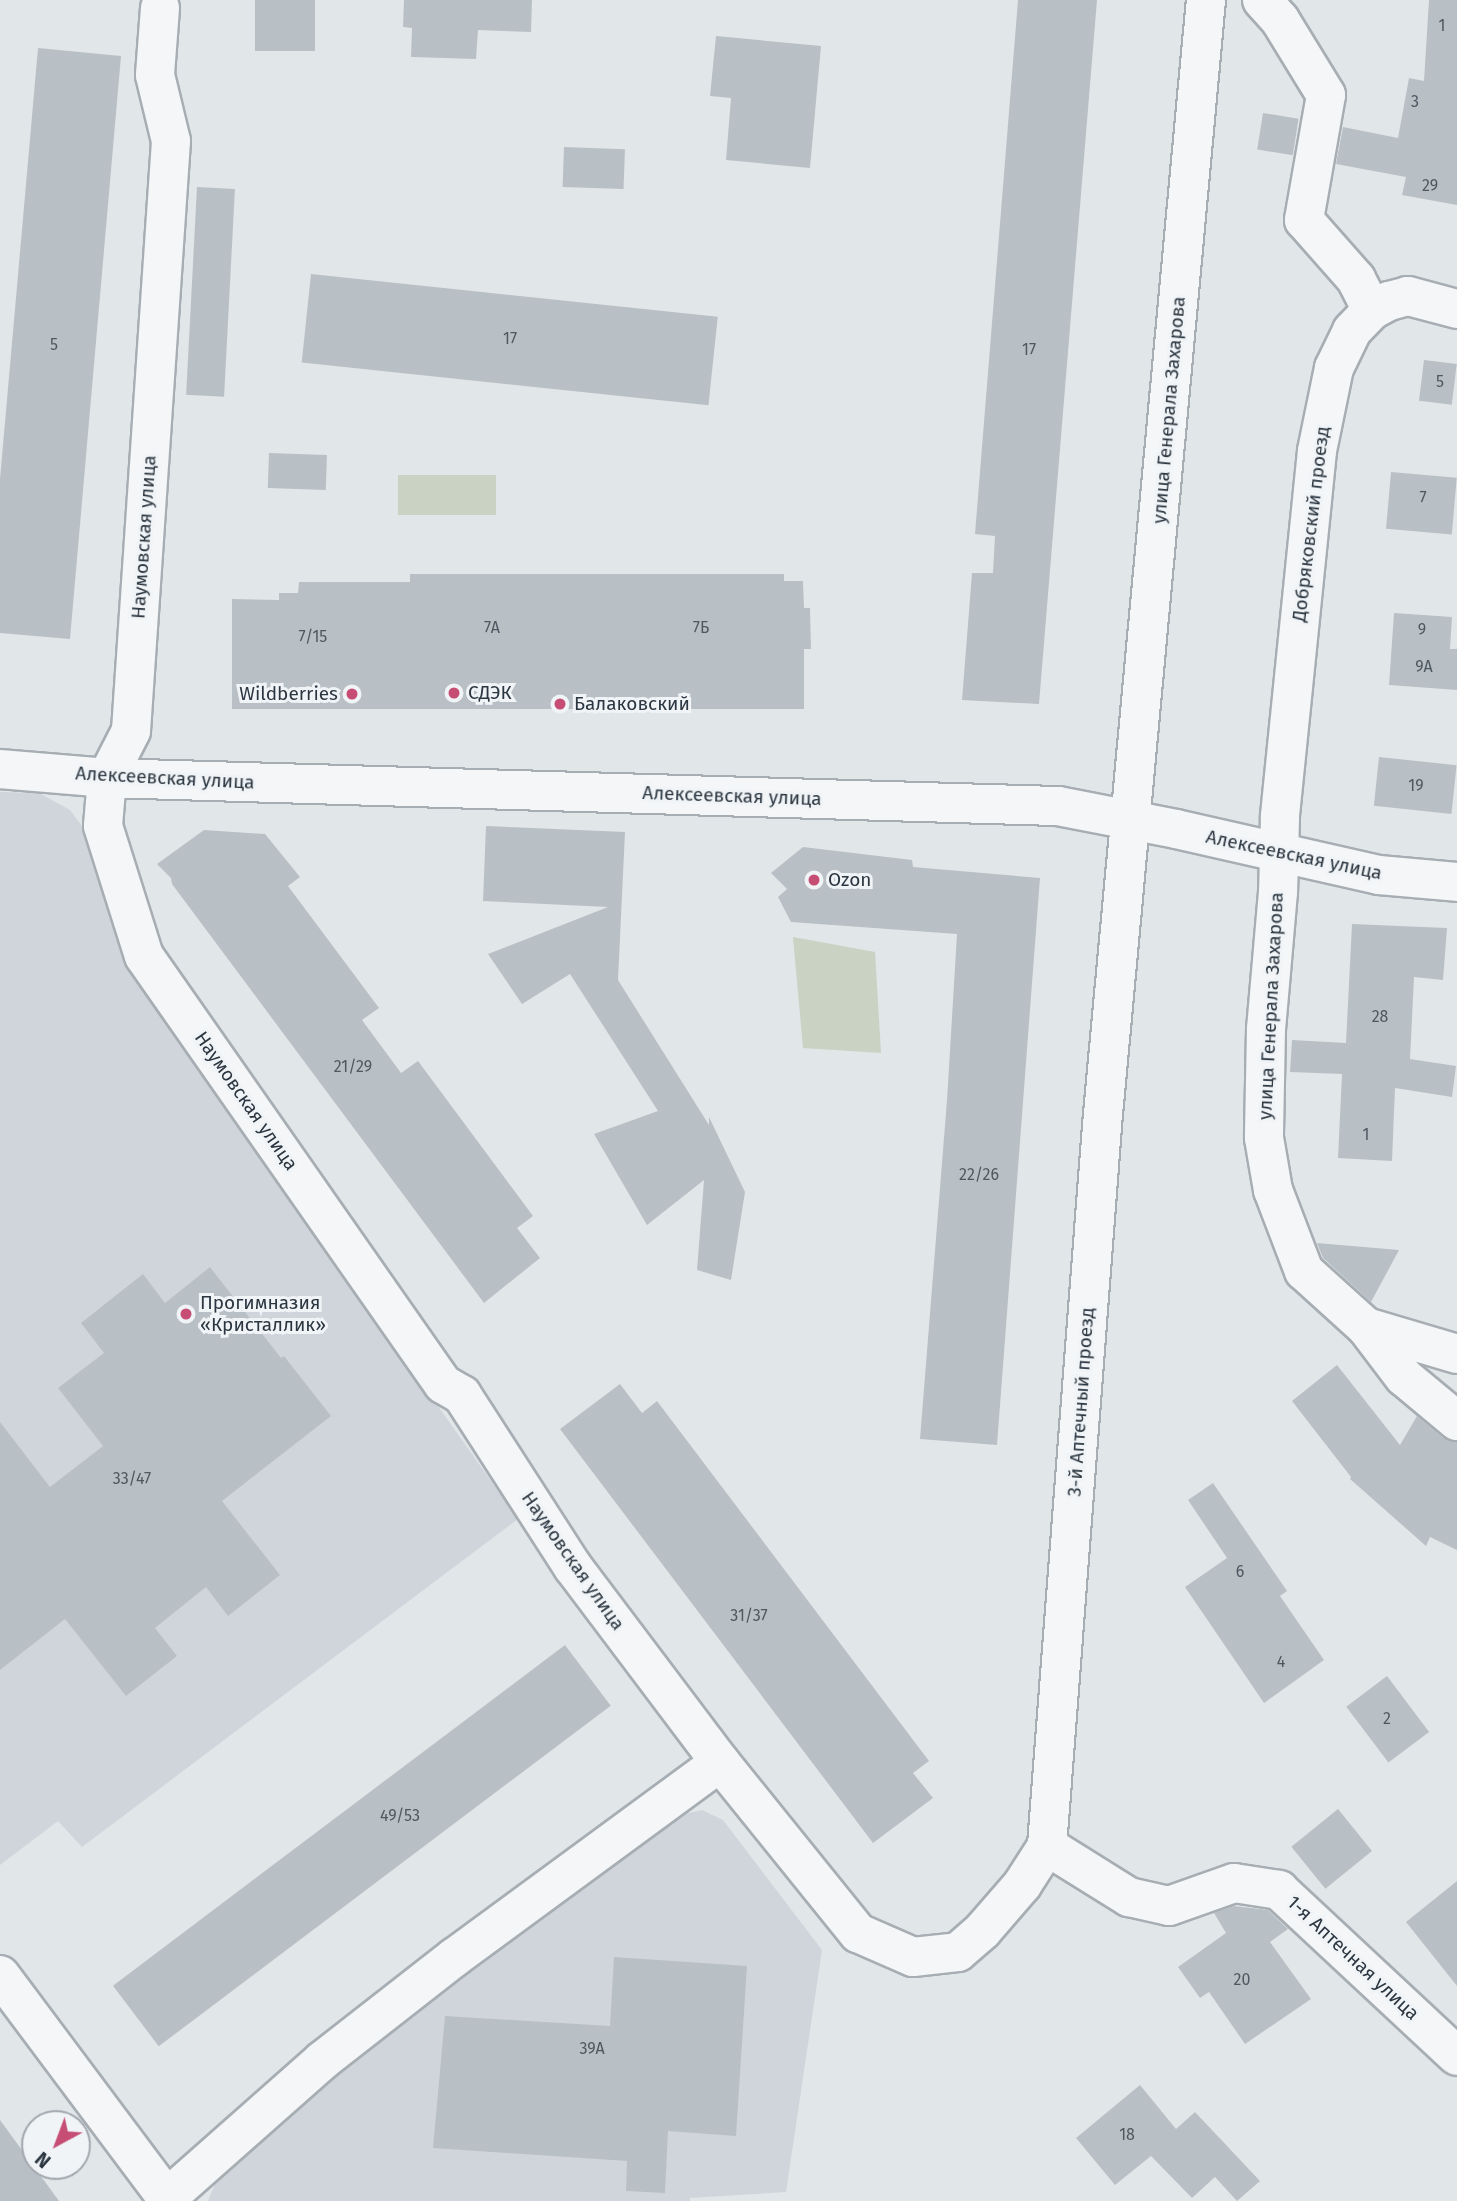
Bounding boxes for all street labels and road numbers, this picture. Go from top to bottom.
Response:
street label: улица Генерала Захарова [1148,295,1190,525]
street label: Добряковский проезд [1288,425,1334,623]
street label: Наумовская улица [127,454,161,620]
street label: Алексеевская улица [75,762,255,794]
street label: Алексеевская улица [642,781,822,811]
street label: Алексеевская улица [1204,825,1384,885]
street label: улица Генерала Захарова [1254,891,1288,1121]
street label: Наумовская улица [190,1027,302,1175]
street label: 3-й Аптечный проезд [1063,1307,1099,1497]
street label: Наумовская улица [517,1487,629,1635]
street label: 1-я Аптечная улица [1282,1891,1424,2025]

